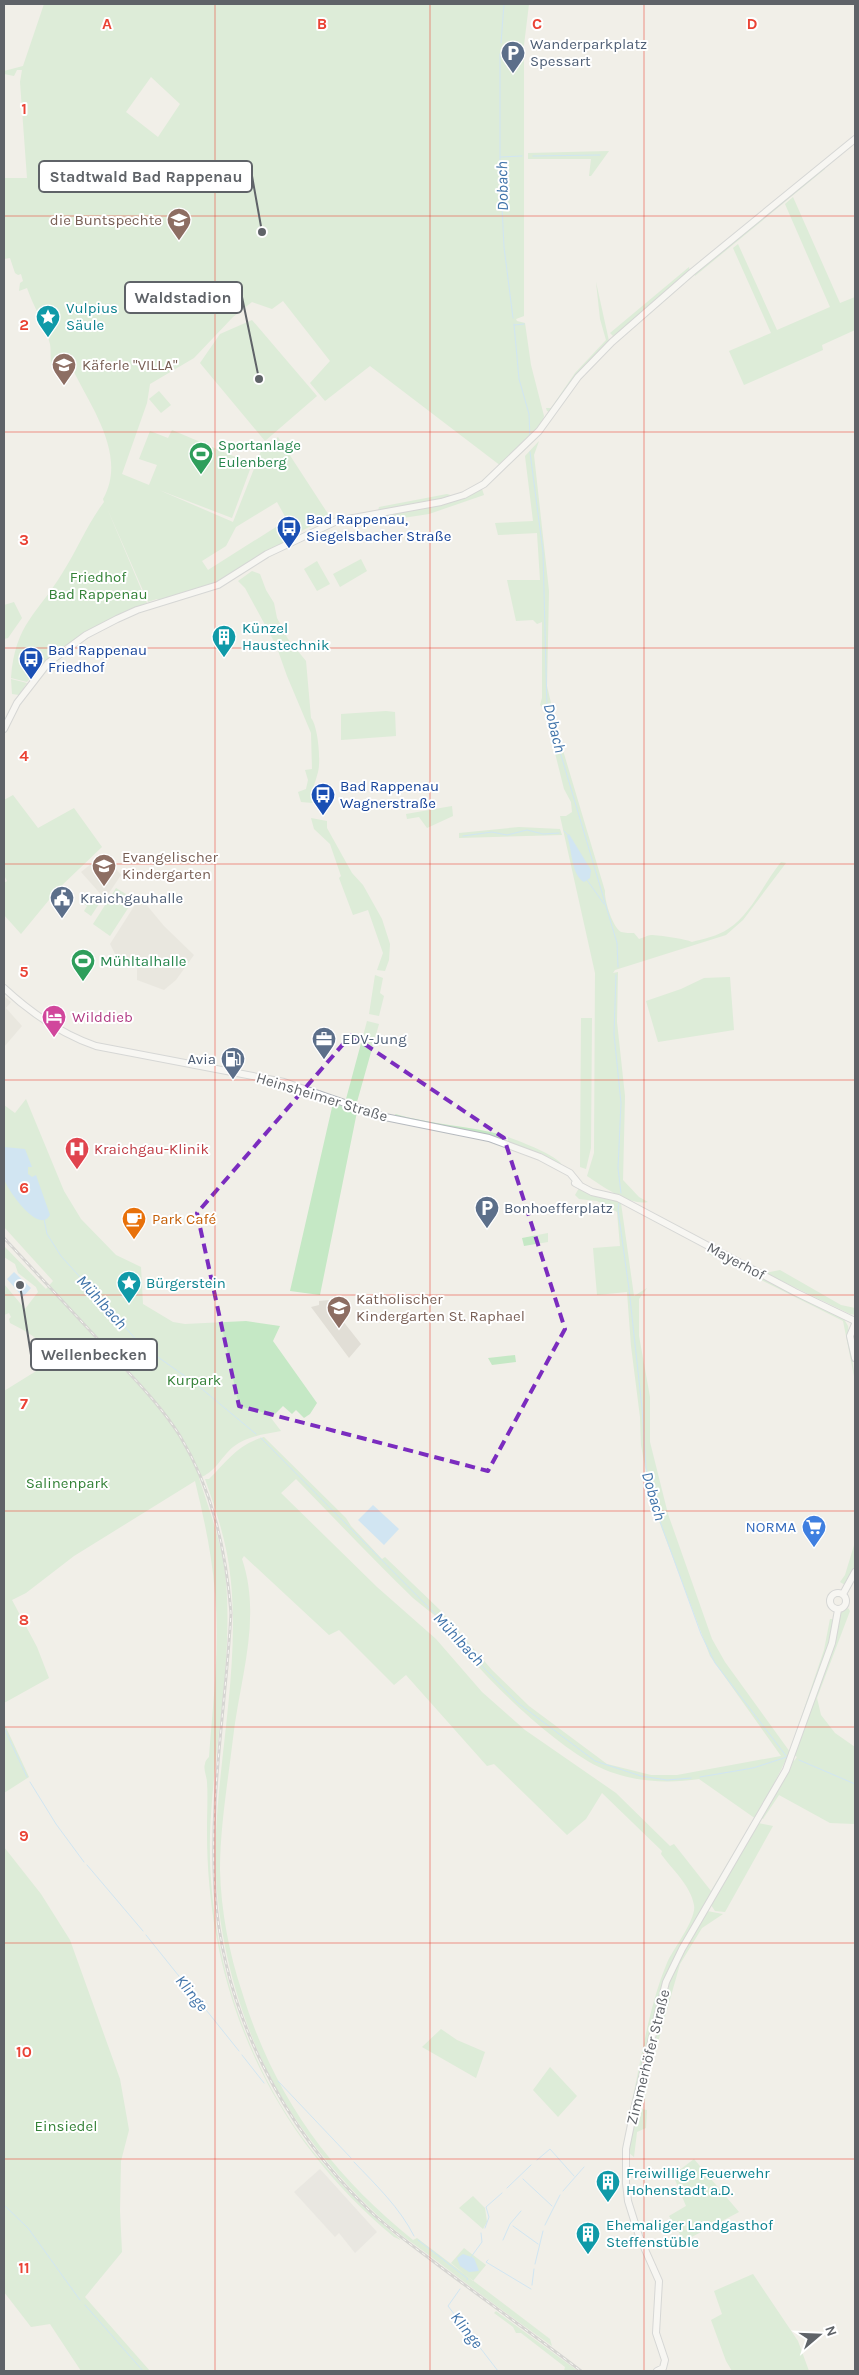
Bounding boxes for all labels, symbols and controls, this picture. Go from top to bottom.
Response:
text: A [102,14,112,33]
text: B [317,14,327,33]
text: C [532,14,542,33]
text: D [747,14,758,33]
place label: Wanderparkplatz Spessart [530,35,647,70]
parking icon: Wanderparkplatz Spessart [500,40,526,74]
text: 1 [21,99,27,118]
callout: Stadtwald Bad Rappenau [39,161,252,192]
water label: Dobach [492,161,512,211]
text: Stadtwald Bad Rappenau [50,167,242,186]
school or university icon: die Buntspechte [166,207,192,241]
place label: die Buntspechte [50,211,162,229]
callout: Waldstadion [125,282,242,313]
text: Waldstadion [135,288,231,307]
place label: Vulpius Säule [66,299,118,334]
place icon: Vulpius Säule [35,304,61,338]
text: 2 [19,315,29,334]
school or university icon: Käferle "VILLA" [51,352,77,386]
place label: Käferle "VILLA" [82,356,178,374]
place label: Sportanlage Eulenberg [218,436,301,471]
sports icon: Sportanlage Eulenberg [188,441,214,475]
place label: Bad Rappenau, Siegelsbacher Straße [306,510,451,545]
bus stop icon: Bad Rappenau, Siegelsbacher Straße [276,515,302,549]
text: 3 [19,530,29,549]
park label: Friedhof Bad Rappenau [48,568,148,603]
place label: Künzel Haustechnik [242,619,329,654]
building icon: Künzel Haustechnik [211,624,237,658]
place label: Bad Rappenau Friedhof [48,641,147,676]
bus stop icon: Bad Rappenau Friedhof [18,646,44,680]
water label: Dobach [540,701,570,755]
text: 4 [19,746,29,765]
place label: Bad Rappenau Wagnerstraße [340,777,439,812]
bus stop icon: Bad Rappenau Wagnerstraße [310,782,336,816]
place label: Evangelischer Kindergarten [122,848,218,883]
school or university icon: Evangelischer Kindergarten [91,853,117,887]
public building icon: Kraichgauhalle [49,885,75,919]
place label: Kraichgauhalle [80,889,183,907]
sports icon: Mühltalhalle [70,948,96,982]
place label: Mühltalhalle [100,952,187,970]
text: 5 [19,962,29,981]
hotel icon: Wilddieb [41,1004,67,1038]
place label: Wilddieb [72,1008,133,1026]
office icon: EDV-Jung [311,1026,337,1060]
place label: EDV-Jung [342,1030,407,1048]
fuel station icon: Avia [220,1046,246,1080]
place label: Avia [187,1050,216,1068]
street label: Heinsheimer Straße [254,1068,390,1126]
hospital icon: Kraichgau-Klinik [64,1136,90,1170]
place label: Kraichgau-Klinik [94,1140,209,1158]
text: 6 [19,1178,29,1197]
parking icon: Bonhoefferplatz [474,1195,500,1229]
place label: Bonhoefferplatz [504,1199,613,1217]
cafe icon: Park Café [121,1206,147,1240]
place label: Park Café [152,1210,216,1228]
street label: Mayerhof [704,1238,769,1284]
place icon: Bürgerstein [116,1270,142,1304]
water label: Mühlbach [73,1271,131,1333]
place label: Bürgerstein [146,1274,226,1292]
place label: Katholischer Kindergarten St. Raphael [356,1290,525,1325]
school or university icon: Katholischer Kindergarten St. Raphael [326,1295,352,1329]
callout: Wellenbecken [31,1339,157,1370]
text: Wellenbecken [41,1345,147,1364]
park label: Kurpark [167,1371,221,1389]
text: 7 [20,1394,28,1413]
water label: Dobach [638,1469,670,1523]
park label: Salinenpark [26,1474,108,1492]
supermarket icon: NORMA [801,1514,827,1548]
place label: NORMA [746,1518,796,1536]
water label: Mühlbach [429,1608,489,1670]
text: 8 [19,1610,29,1629]
text: 9 [19,1826,29,1845]
water label: Klinge [172,1971,213,2015]
street label: Zimmerhöfer Straße [622,1987,674,2127]
text: 10 [16,2042,32,2061]
park label: Einsiedel [35,2117,97,2135]
place label: Freiwillige Feuerwehr Hohenstadt a.D. [626,2164,770,2199]
building icon: Freiwillige Feuerwehr Hohenstadt a.D. [595,2169,621,2203]
place label: Ehemaliger Landgasthof Steffenstüble [606,2216,774,2251]
building icon: Ehemaliger Landgasthof Steffenstüble [575,2221,601,2255]
text: 11 [18,2258,30,2277]
water label: Klinge [447,2308,488,2353]
north arrow [794,2310,844,2360]
text: N [821,2323,840,2338]

